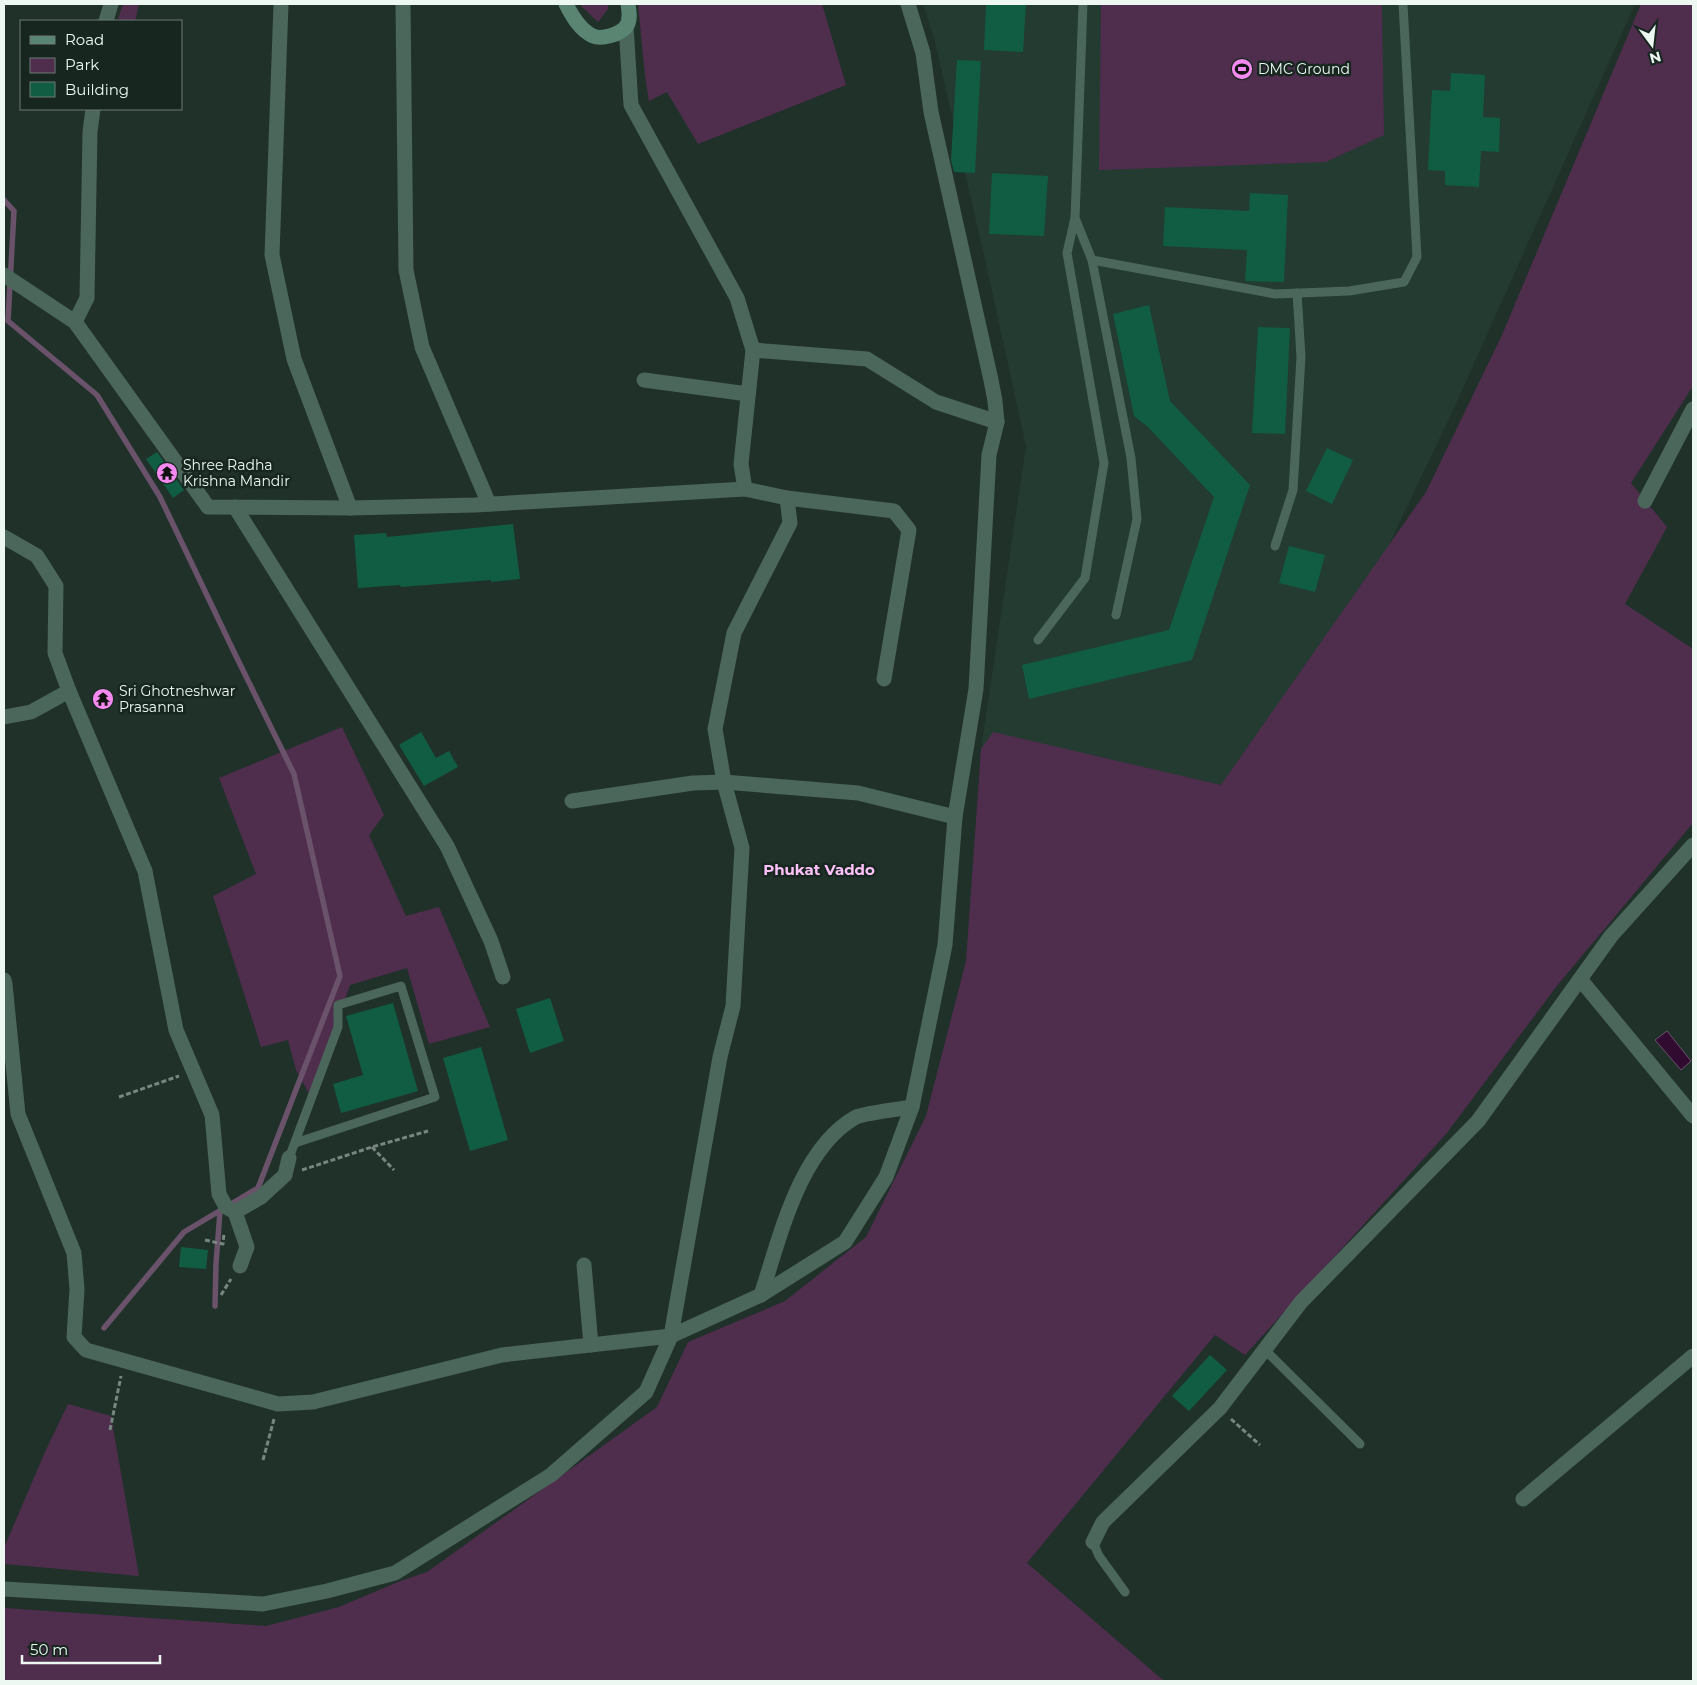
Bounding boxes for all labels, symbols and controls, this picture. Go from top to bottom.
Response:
legend [20,20,182,110]
north arrow [1627,20,1677,70]
text: Road [65,30,104,49]
text: N [1648,47,1663,68]
text: Park [65,55,99,74]
sports icon: DMC Ground [1230,57,1254,81]
place label: DMC Ground [1258,60,1350,78]
text: Building [65,80,129,99]
place label: Shree Radha Krishna Mandir [183,456,290,490]
temple icon: Shree Radha Krishna Mandir [155,461,179,485]
place label: Sri Ghotneshwar Prasanna [119,682,236,716]
temple icon: Sri Ghotneshwar Prasanna [91,687,115,711]
district label: Phukat Vaddo [763,860,875,879]
scale bar [22,1632,160,1664]
text: 50 m [30,1640,68,1659]

